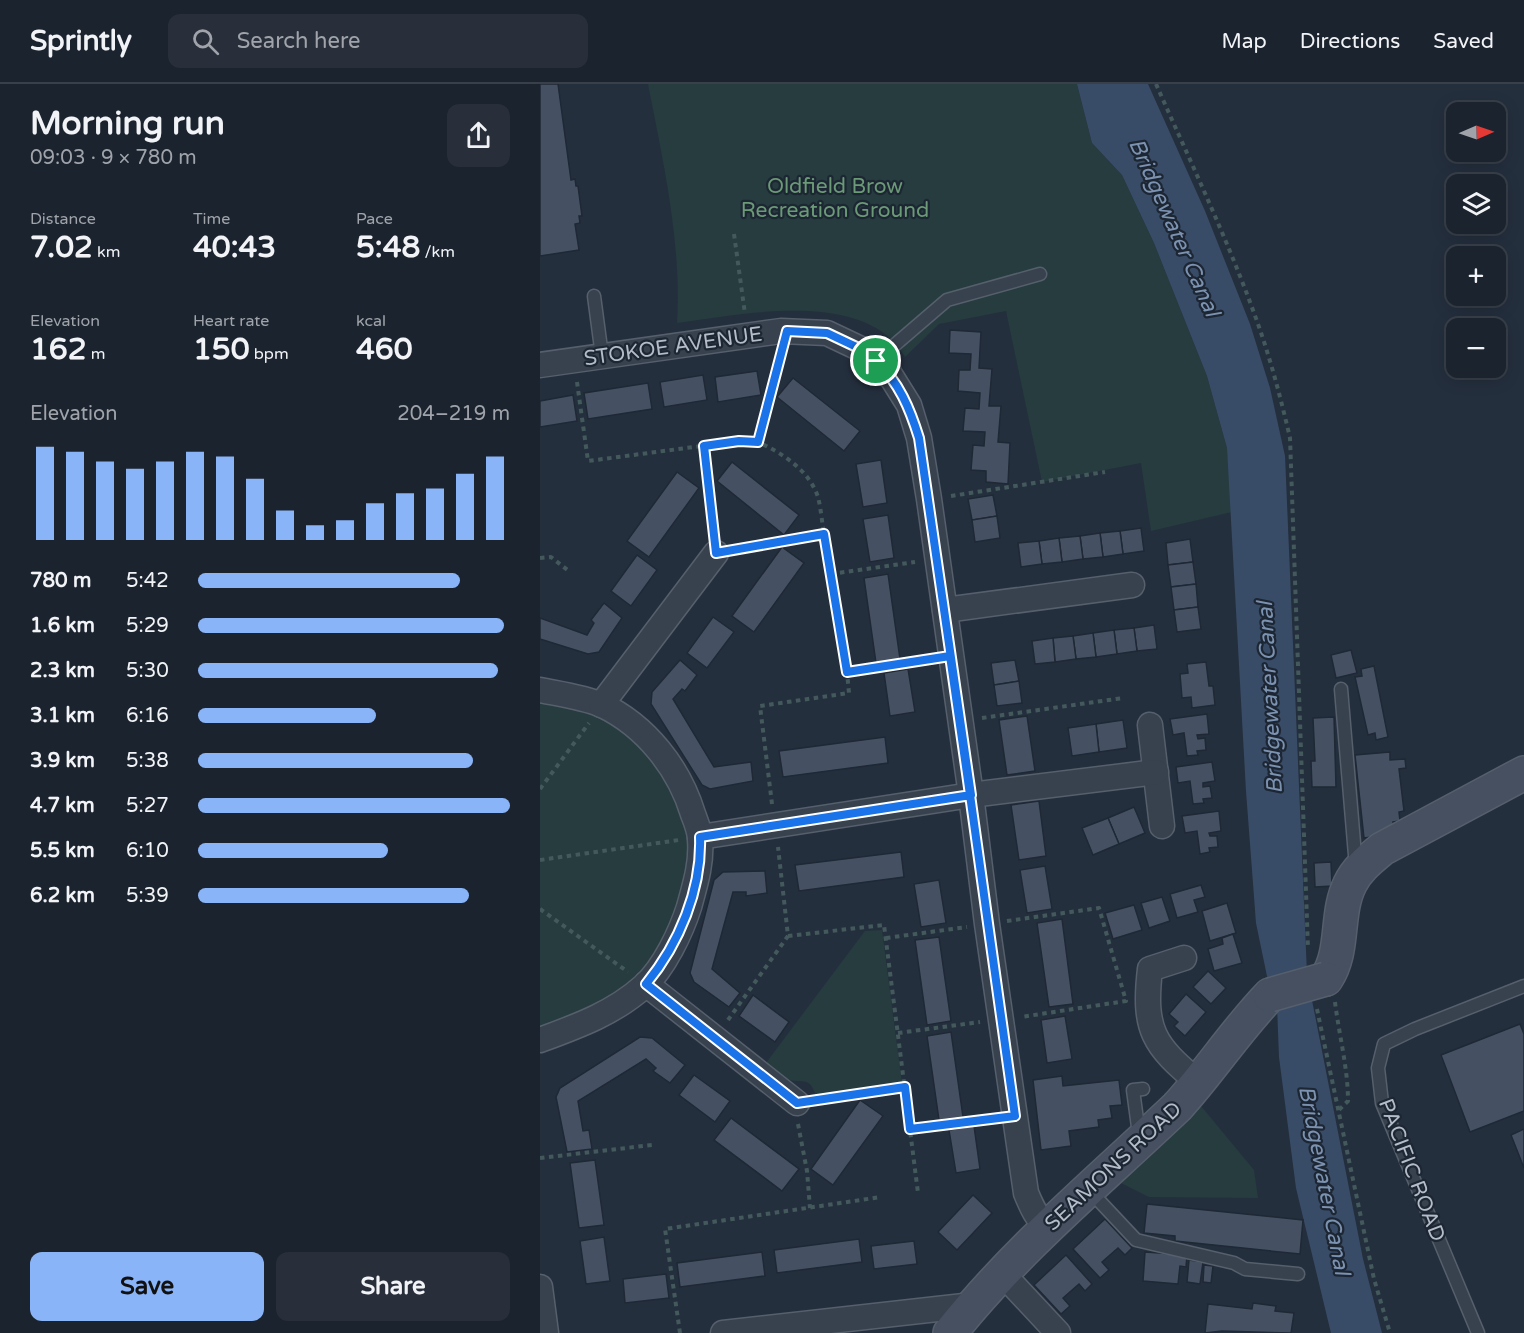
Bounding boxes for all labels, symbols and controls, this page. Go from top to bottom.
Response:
search box [168,14,588,68]
text: Sprintly [30,24,132,58]
icon: search [189,25,222,58]
text: Search here [237,28,361,54]
text: Map [1221,29,1267,54]
text: Directions [1300,29,1400,54]
text: Saved [1433,29,1494,54]
north arrow [1446,102,1506,162]
map controls [1446,102,1506,378]
text: Morning run [30,104,225,143]
button: share [447,104,510,167]
water label: Bridgewater Canal [1123,134,1226,323]
text: 09:03 · 9 × 780 m [30,146,197,170]
park label: Oldfield Brow Recreation Ground [741,174,929,223]
button: layers [1446,174,1506,234]
text: Distance [30,209,96,229]
text: Time [193,209,230,229]
text: Pace [356,209,393,229]
text: 7.02 [30,229,93,266]
text: 40:43 [193,229,276,266]
text: 5:48 [356,229,420,266]
text: km [93,242,120,262]
text: /km [420,242,455,262]
button: + [1446,246,1506,306]
text: Elevation [30,311,100,331]
text: Heart rate [193,311,269,331]
text: kcal [356,311,386,331]
button: − [1446,318,1506,378]
street label: STOKOE AVENUE [582,322,764,371]
text: 162 [30,331,87,368]
text: 150 [193,331,250,368]
text: 460 [356,331,413,368]
pin [850,335,901,386]
text: m [87,344,105,364]
text: bpm [250,344,289,364]
icon: arrive [859,344,892,377]
text: Elevation [30,402,117,426]
text: 204–219 m [397,402,510,426]
text: 780 m [30,569,91,593]
text: 5:42 [126,569,169,593]
water label: Bridgewater Canal [1252,599,1288,795]
text: 1.6 km [30,614,95,638]
text: 5:29 [126,614,169,638]
text: 2.3 km [30,659,95,683]
text: 5:30 [126,659,169,683]
text: 3.1 km [30,704,95,728]
text: 6:16 [126,704,169,728]
text: 3.9 km [30,749,95,773]
text: 5:38 [126,749,169,773]
text: 4.7 km [30,794,95,818]
text: 5:27 [126,794,169,818]
text: 5.5 km [30,839,95,863]
text: 6:10 [126,839,169,863]
text: 6.2 km [30,884,95,908]
text: 5:39 [126,884,169,908]
water label: Bridgewater Canal [1293,1083,1356,1279]
street label: PACIFIC ROAD [1373,1095,1450,1245]
street label: SEAMONS ROAD [1040,1097,1187,1236]
button: Save [30,1252,264,1321]
button: Share [276,1252,510,1321]

